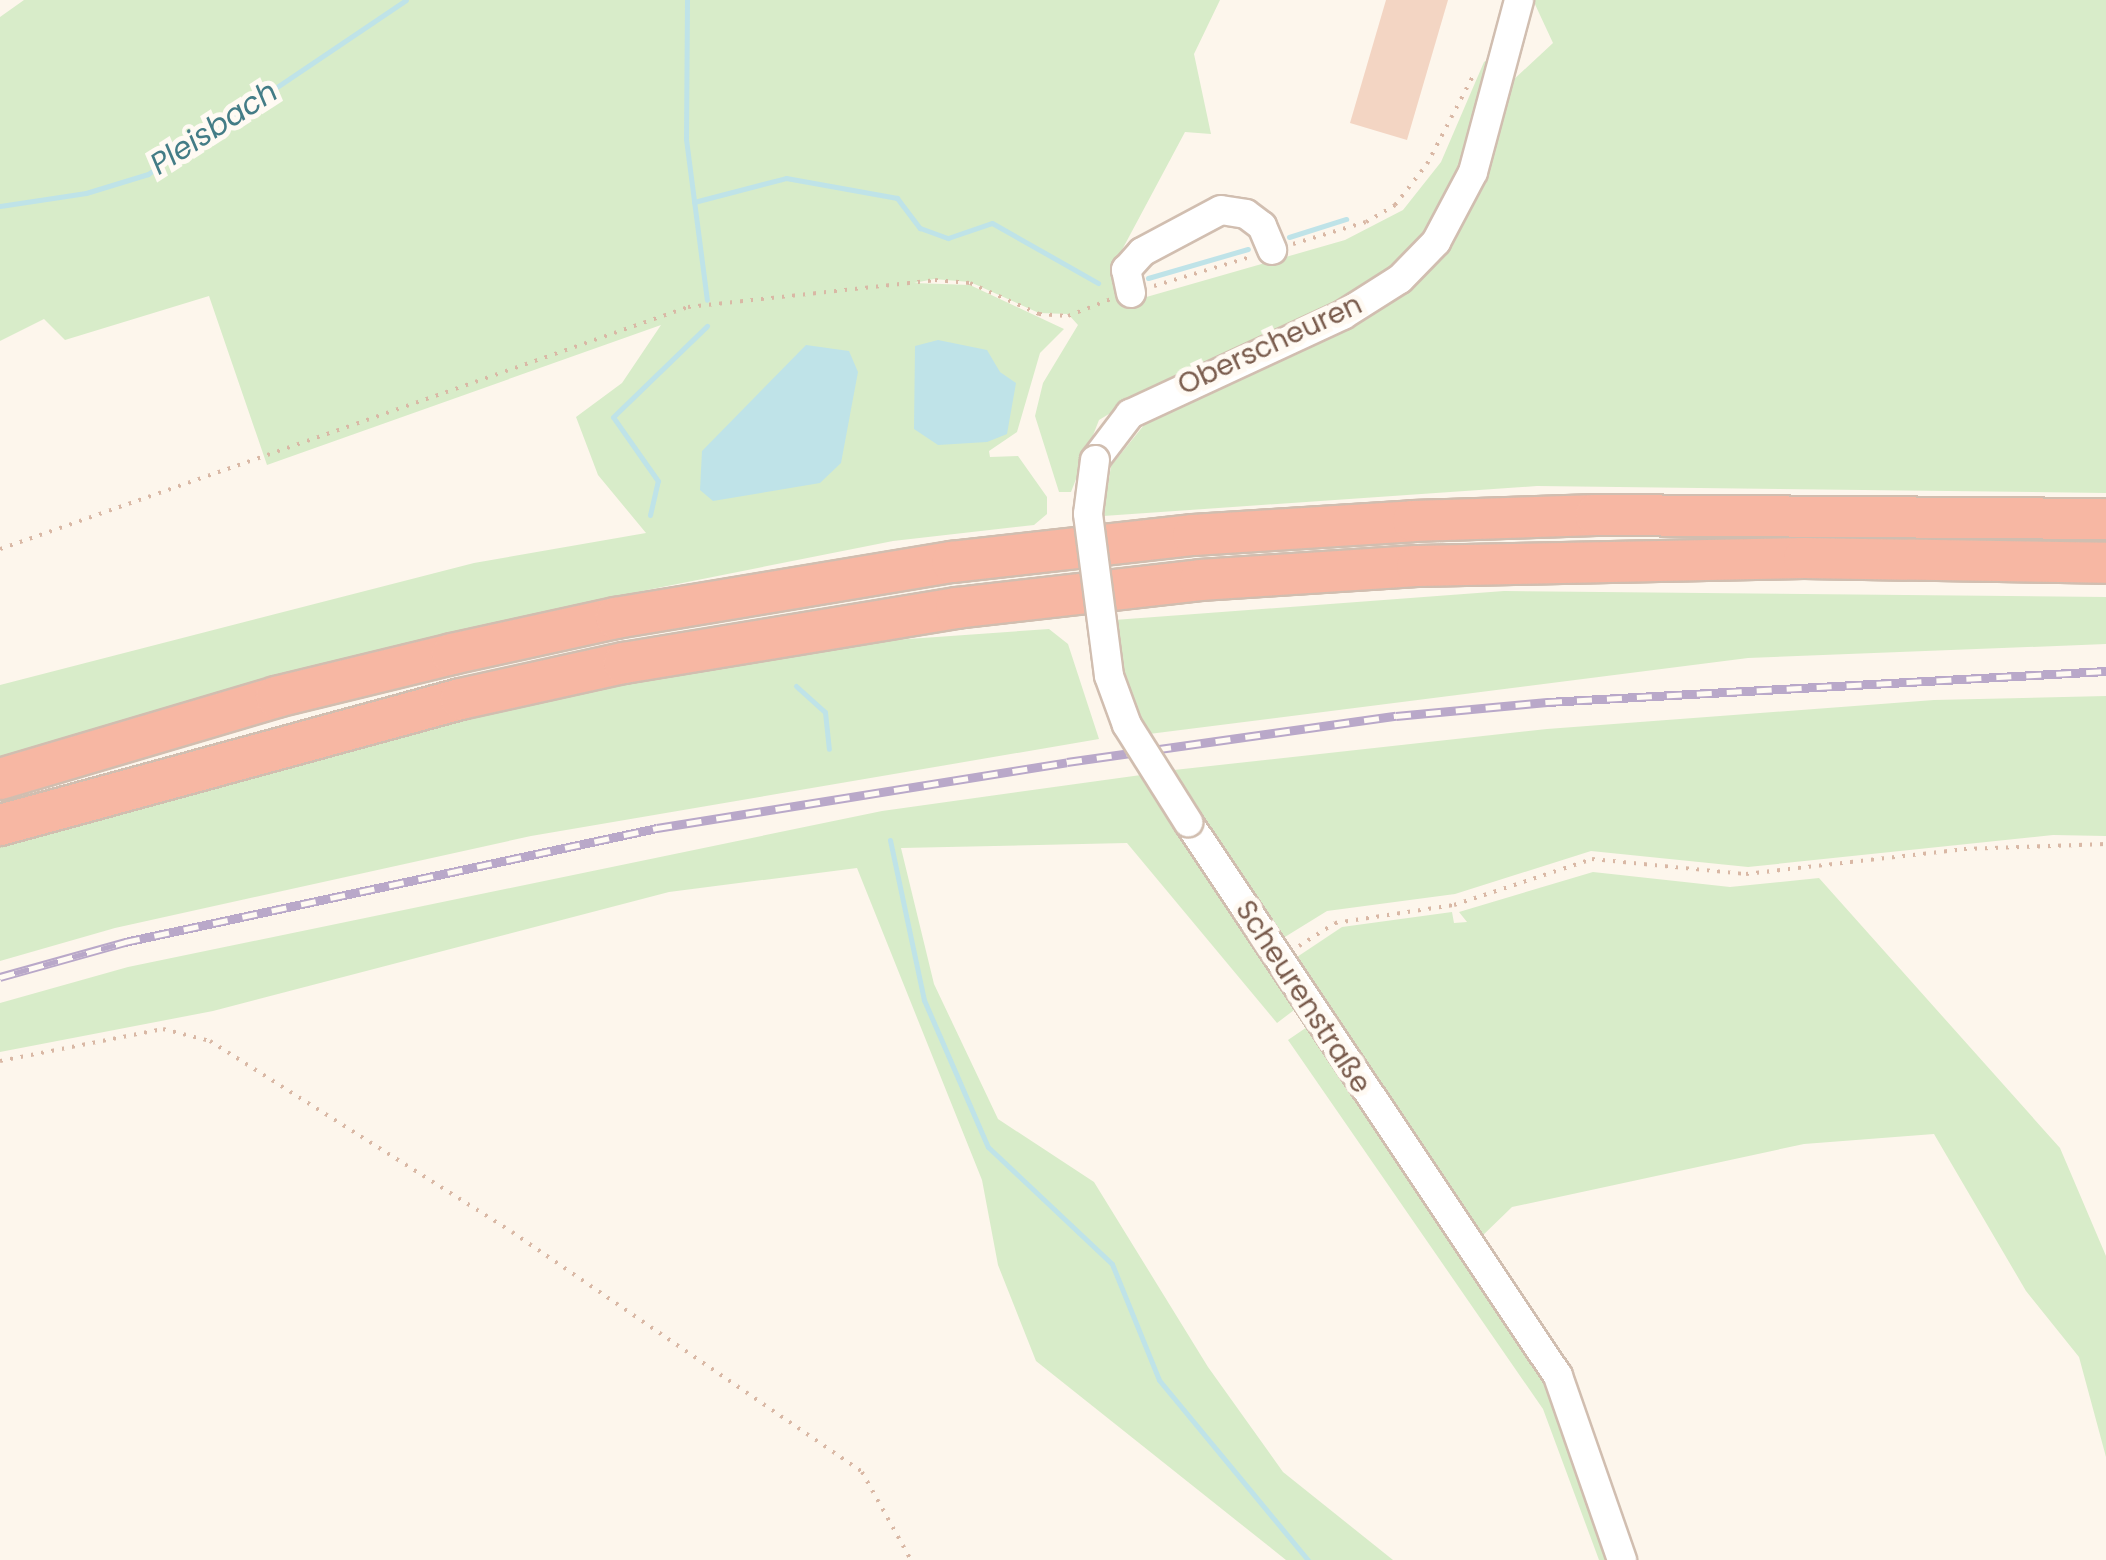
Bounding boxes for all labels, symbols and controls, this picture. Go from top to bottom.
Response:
water label: Pleisbach [144,74,284,182]
street label: Oberscheuren [1173,288,1367,402]
street label: Scheurenstraße [1228,894,1378,1100]

